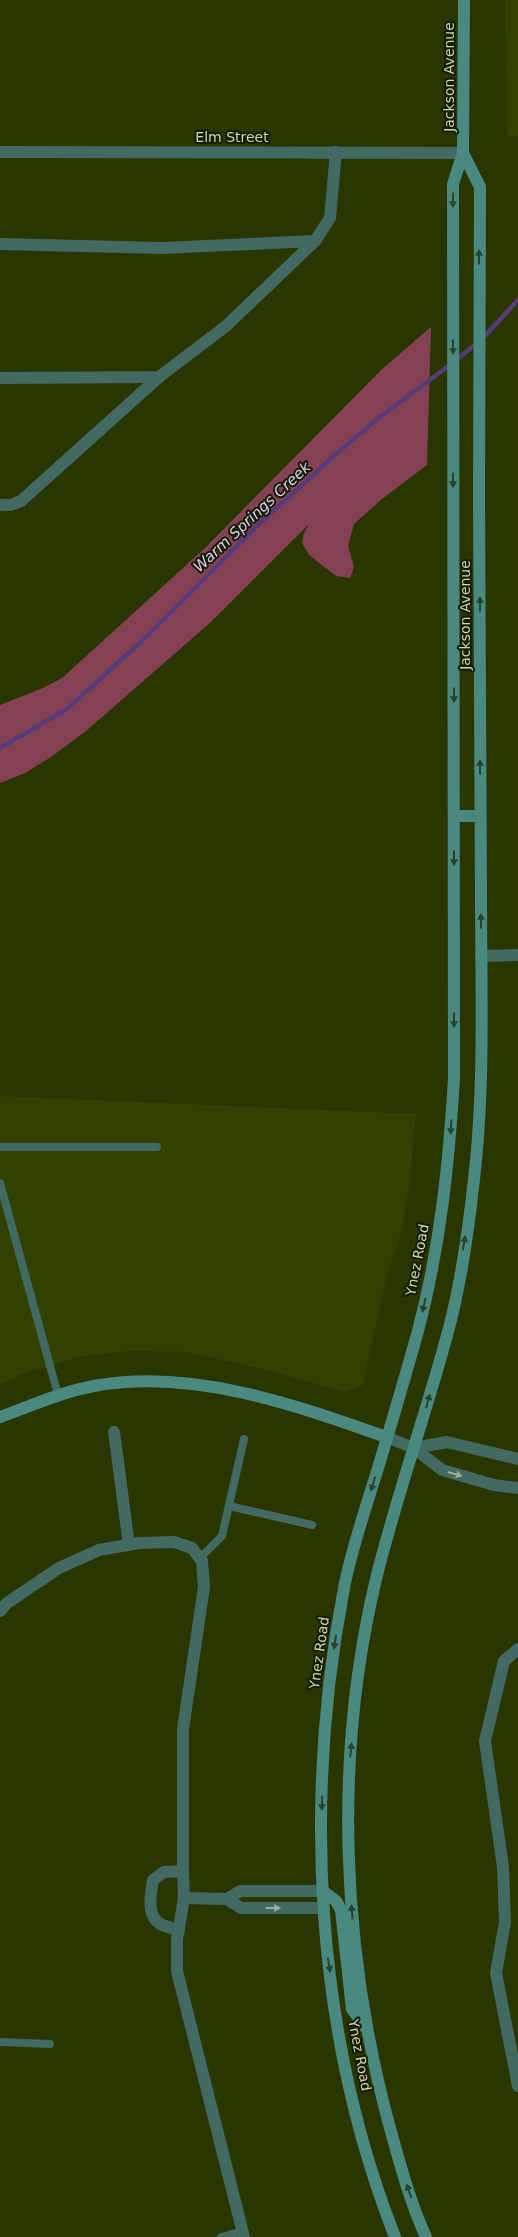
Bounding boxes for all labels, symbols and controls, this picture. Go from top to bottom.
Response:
street label: Jackson Avenue [441,22,457,133]
street label: Elm Street [195,129,269,145]
one-way arrow [449,193,457,209]
one-way arrow [475,249,483,265]
one-way arrow [449,340,457,356]
water label: Warm Springs Creek [190,457,315,576]
one-way arrow [449,472,457,488]
street label: Jackson Avenue [457,560,473,671]
one-way arrow [476,596,484,612]
one-way arrow [450,687,458,703]
one-way arrow [476,759,484,775]
one-way arrow [450,850,458,866]
one-way arrow [477,913,485,929]
one-way arrow [450,1012,458,1028]
one-way arrow [447,1119,455,1135]
street label: Ynez Road [402,1223,432,1298]
one-way arrow [461,1235,469,1251]
one-way arrow [420,1297,428,1312]
one-way arrow [424,1394,432,1409]
one-way arrow [447,1470,462,1478]
one-way arrow [368,1476,376,1491]
street label: Ynez Road [306,1616,332,1691]
one-way arrow [331,1634,339,1650]
one-way arrow [347,1742,355,1758]
one-way arrow [318,1796,326,1812]
one-way arrow [266,1904,282,1912]
one-way arrow [348,1904,356,1920]
one-way arrow [326,1958,334,1974]
street label: Ynez Road [345,2017,375,2092]
one-way arrow [405,2184,412,2199]

